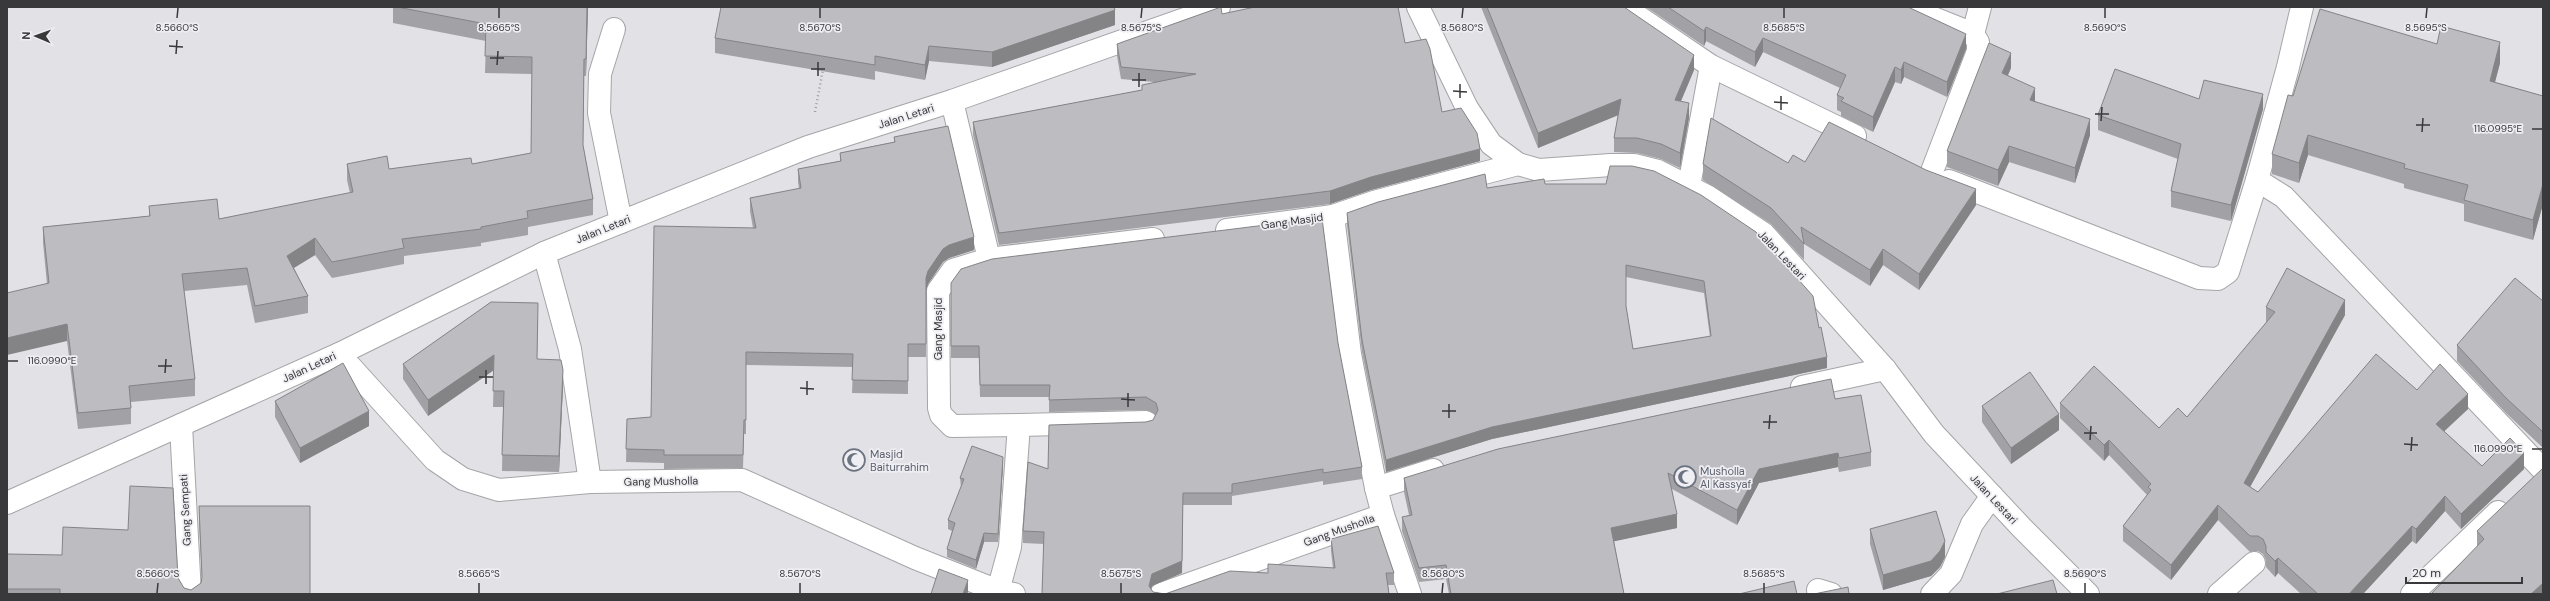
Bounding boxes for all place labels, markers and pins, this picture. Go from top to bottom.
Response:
mosque icon: Masjid Baiturrahim [841,447,867,473]
place label: Masjid Baiturrahim [870,447,929,474]
mosque icon: Musholla Al Kassyaf [1672,464,1698,490]
place label: Musholla Al Kassyaf [1700,464,1751,491]

